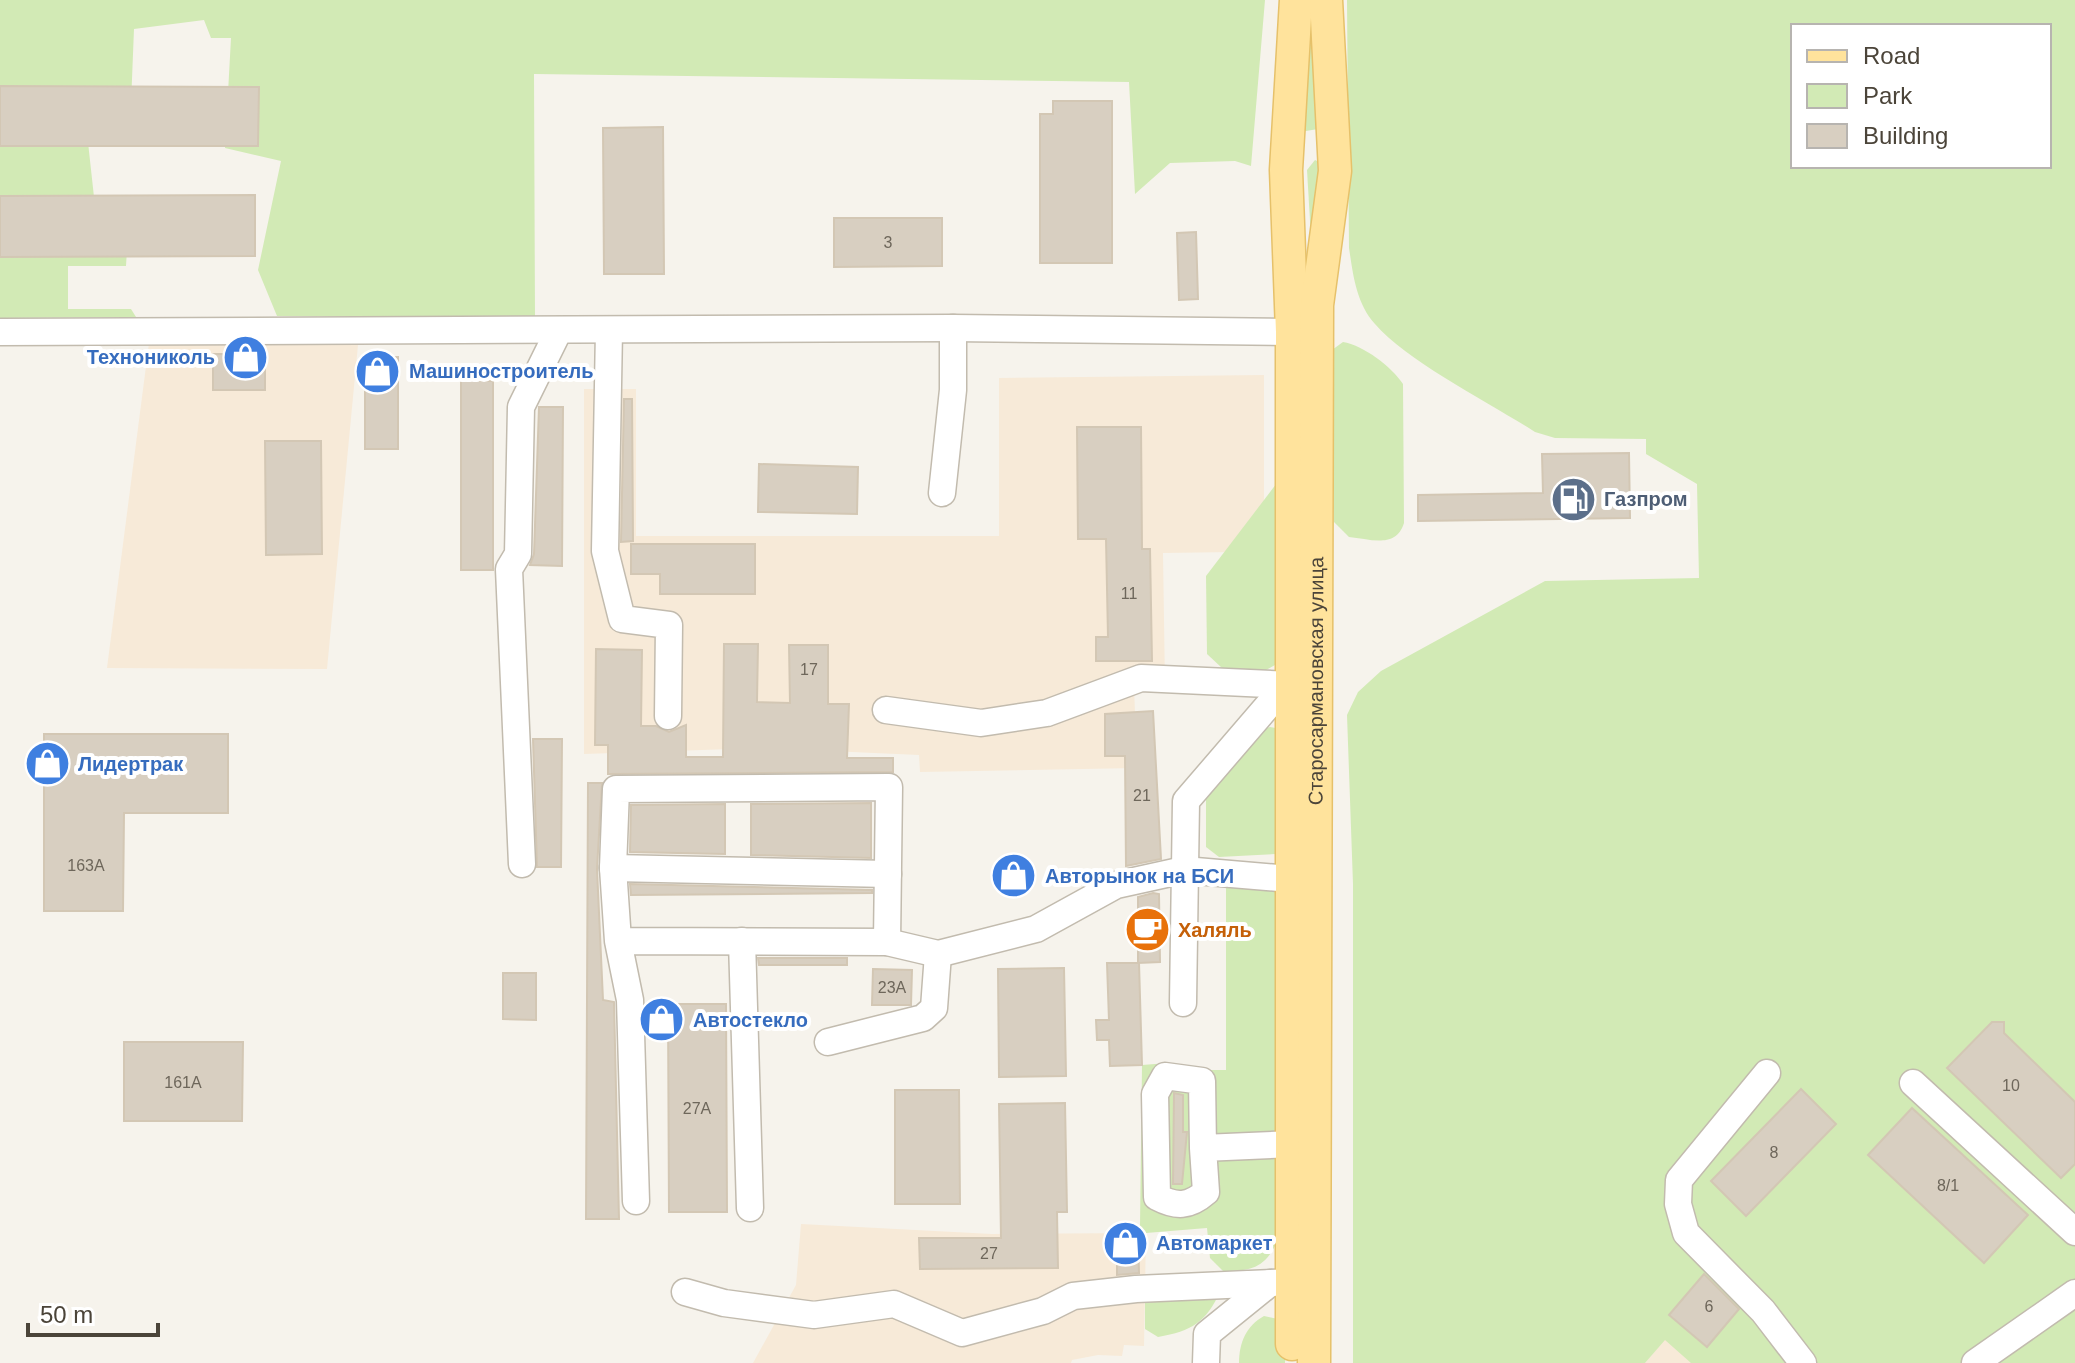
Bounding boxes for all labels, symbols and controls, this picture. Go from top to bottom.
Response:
legend [1791,24,2051,168]
text: Road [1863,42,1920,69]
text: Park [1863,82,1913,109]
text: Building [1863,122,1948,149]
house number: 3 [884,234,893,251]
shop icon: Технониколь [222,333,270,381]
place label: Технониколь [87,346,215,368]
shop icon: Машиностроитель [354,347,402,395]
place label: Машиностроитель [409,360,594,382]
fuel station icon: Газпром [1549,475,1597,523]
place label: Газпром [1604,488,1687,510]
street label: Старосармановская улица [1305,556,1327,805]
house number: 11 [1121,585,1137,602]
house number: 17 [800,661,818,678]
shop icon: Лидертрак [23,740,71,788]
place label: Лидертрак [78,753,184,775]
house number: 21 [1133,787,1151,804]
shop icon: Авторынок на БСИ [990,852,1038,900]
house number: 163А [67,857,105,874]
place label: Авторынок на БСИ [1045,865,1234,887]
cafe icon: Халяль [1123,906,1171,954]
place label: Халяль [1178,919,1252,941]
house number: 23А [878,979,907,996]
shop icon: Автостекло [638,996,686,1044]
place label: Автостекло [693,1009,808,1031]
house number: 161А [164,1074,202,1091]
house number: 10 [2002,1077,2020,1094]
house number: 27А [683,1100,712,1117]
house number: 8 [1770,1144,1779,1161]
house number: 8/1 [1937,1177,1959,1194]
shop icon: Автомаркет [1101,1219,1149,1267]
place label: Автомаркет [1156,1232,1273,1254]
house number: 27 [980,1245,998,1262]
scale bar [28,1287,158,1337]
house number: 6 [1705,1298,1714,1315]
text: 50 m [40,1301,93,1328]

